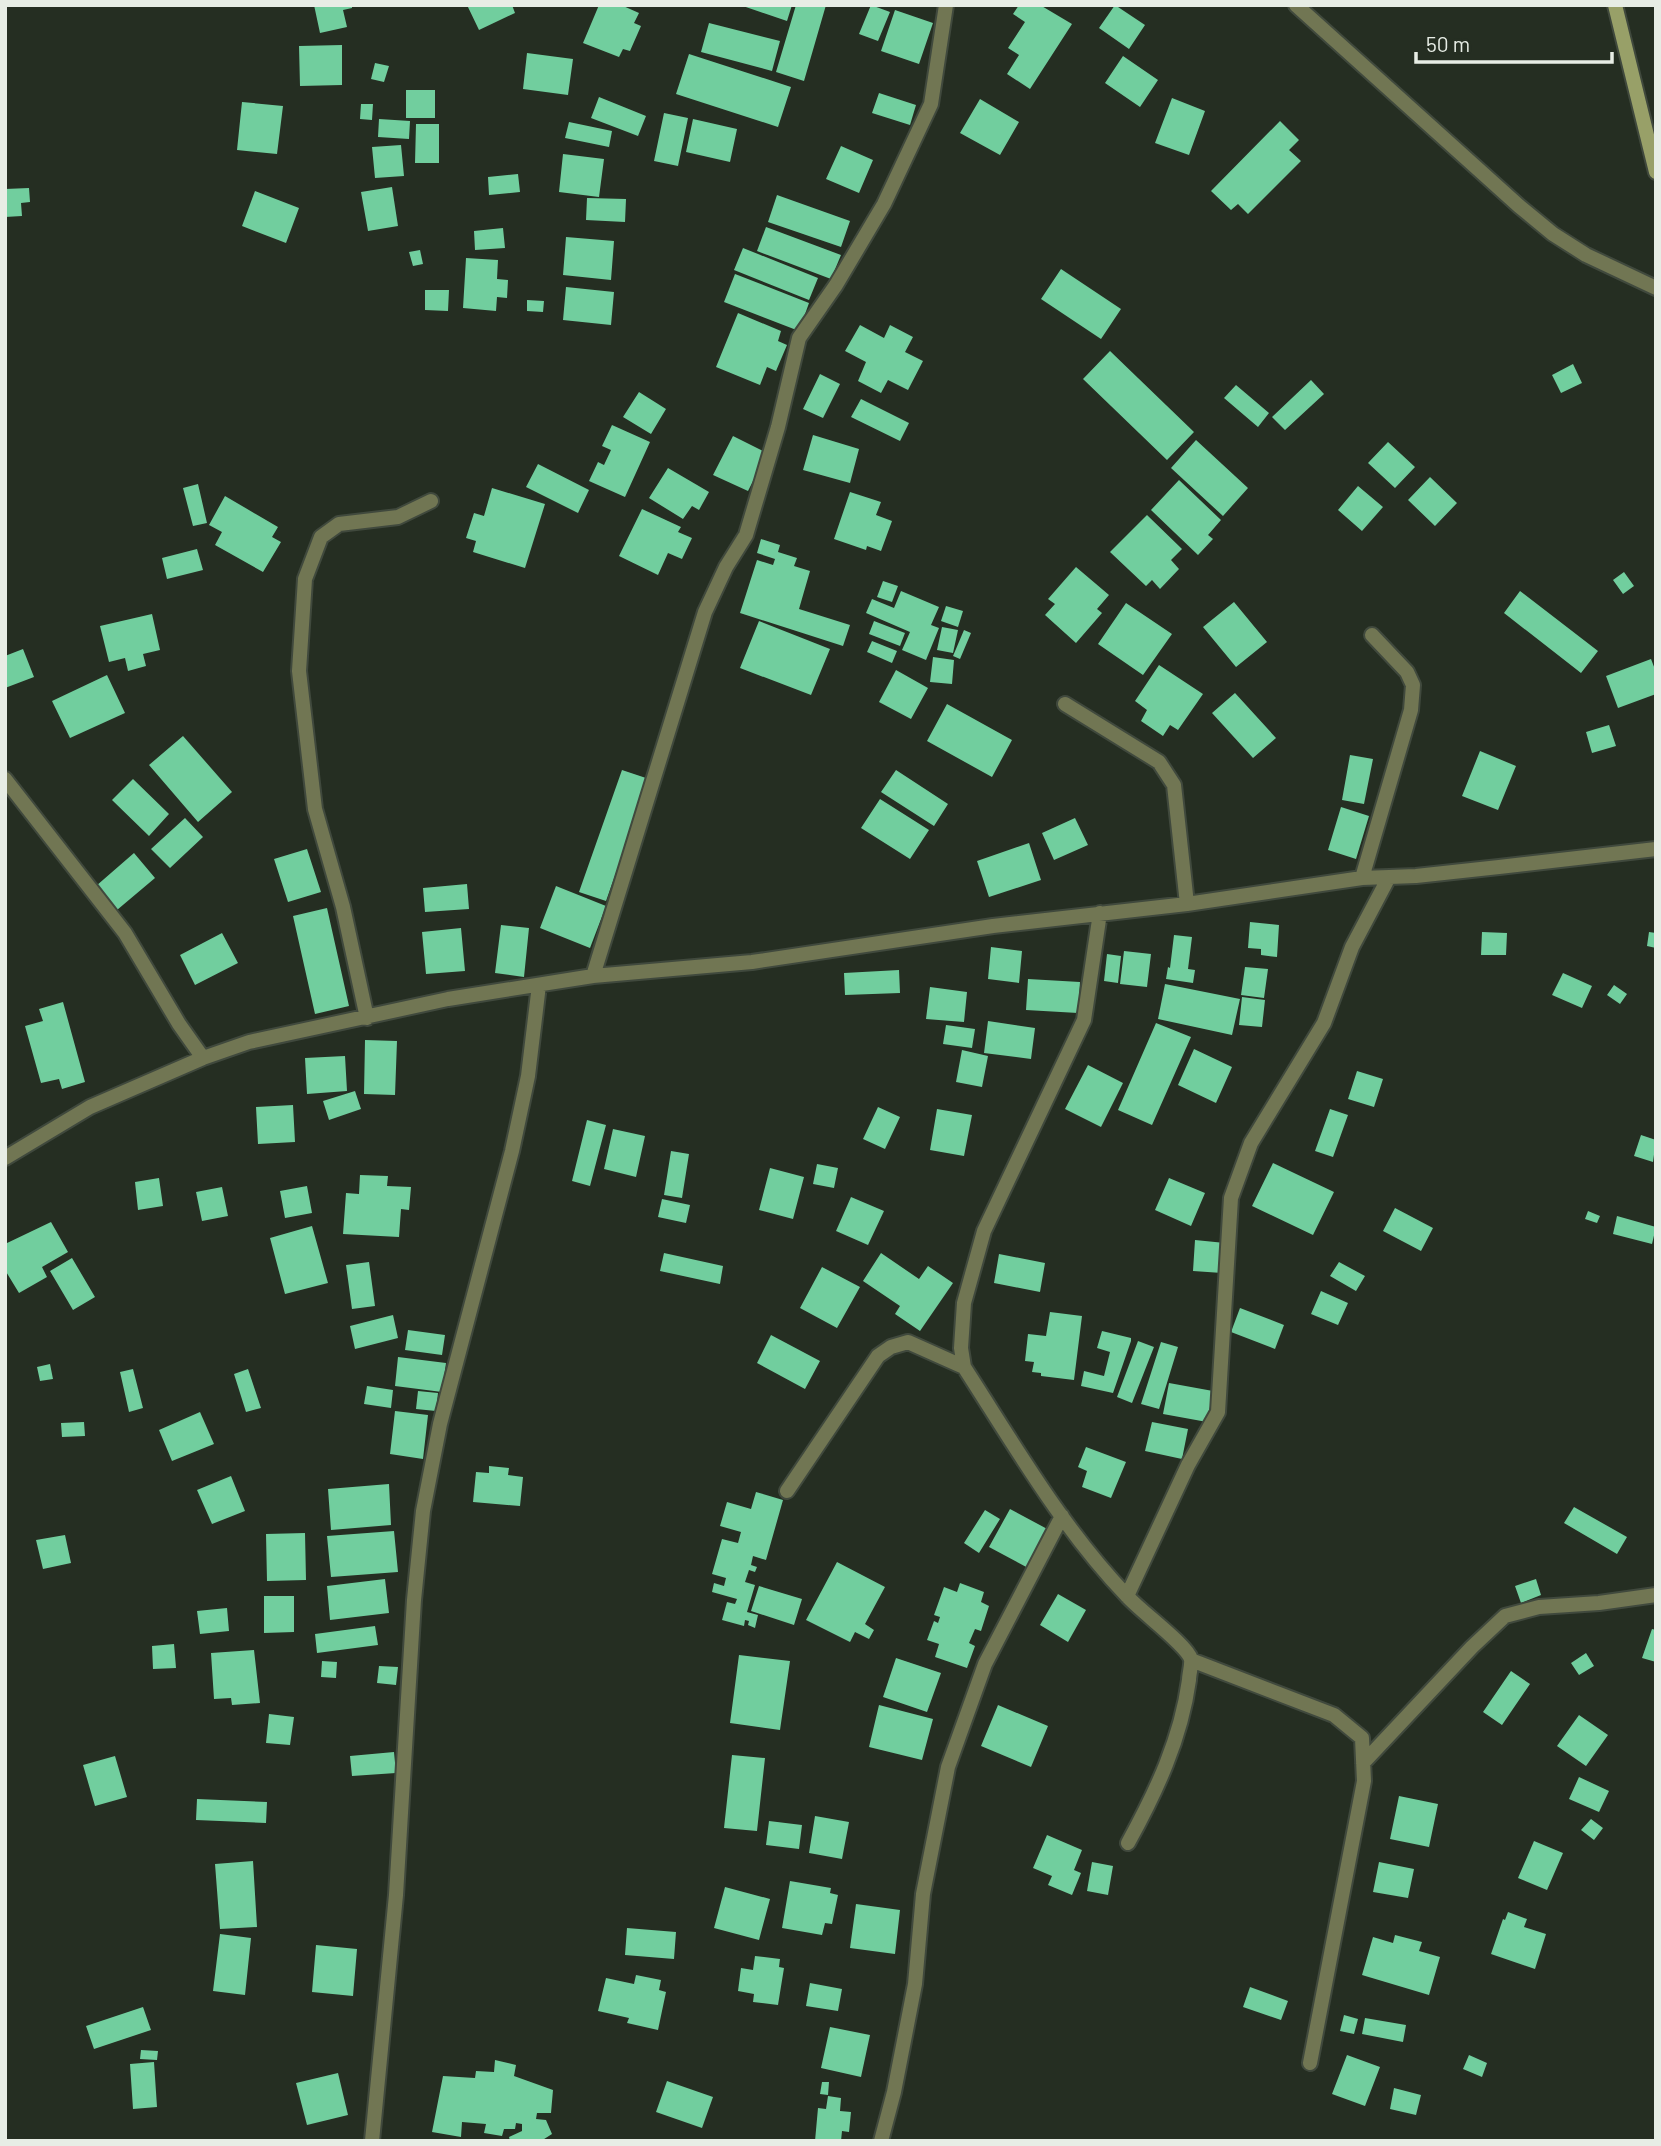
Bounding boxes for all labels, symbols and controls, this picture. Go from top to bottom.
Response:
scale bar [1416,21,1612,65]
text: 50 m [1426,31,1470,56]

